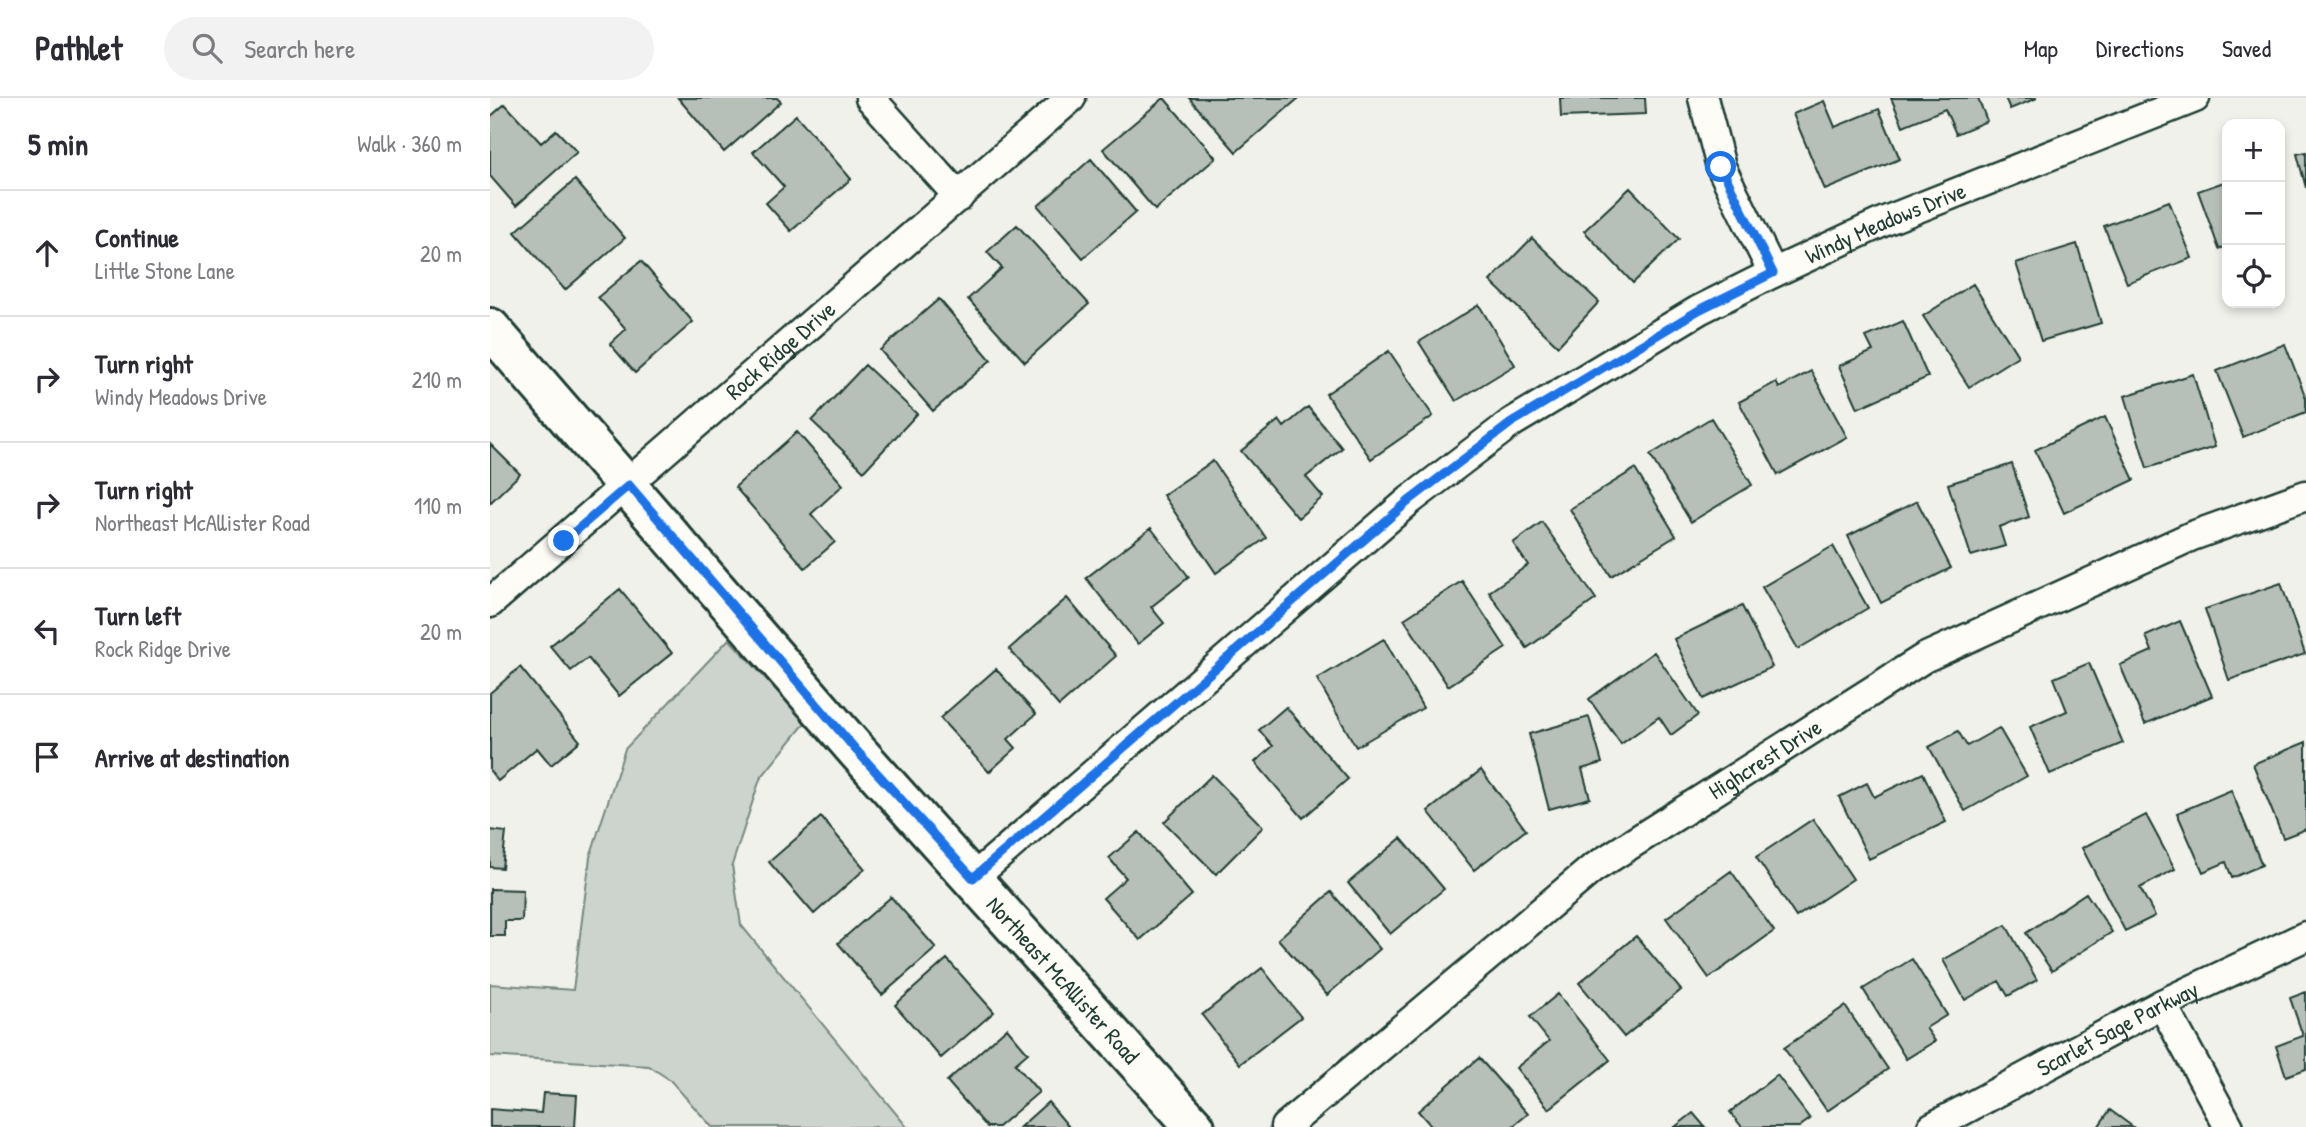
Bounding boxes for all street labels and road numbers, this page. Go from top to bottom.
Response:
street label: Windy Meadows Drive [1800,175,1970,271]
street label: Rock Ridge Drive [719,294,842,406]
street label: Highcrest Drive [1702,711,1827,806]
street label: Northeast McAllister Road [980,889,1147,1070]
street label: Scarlet Sage Parkway [2031,973,2203,1083]

